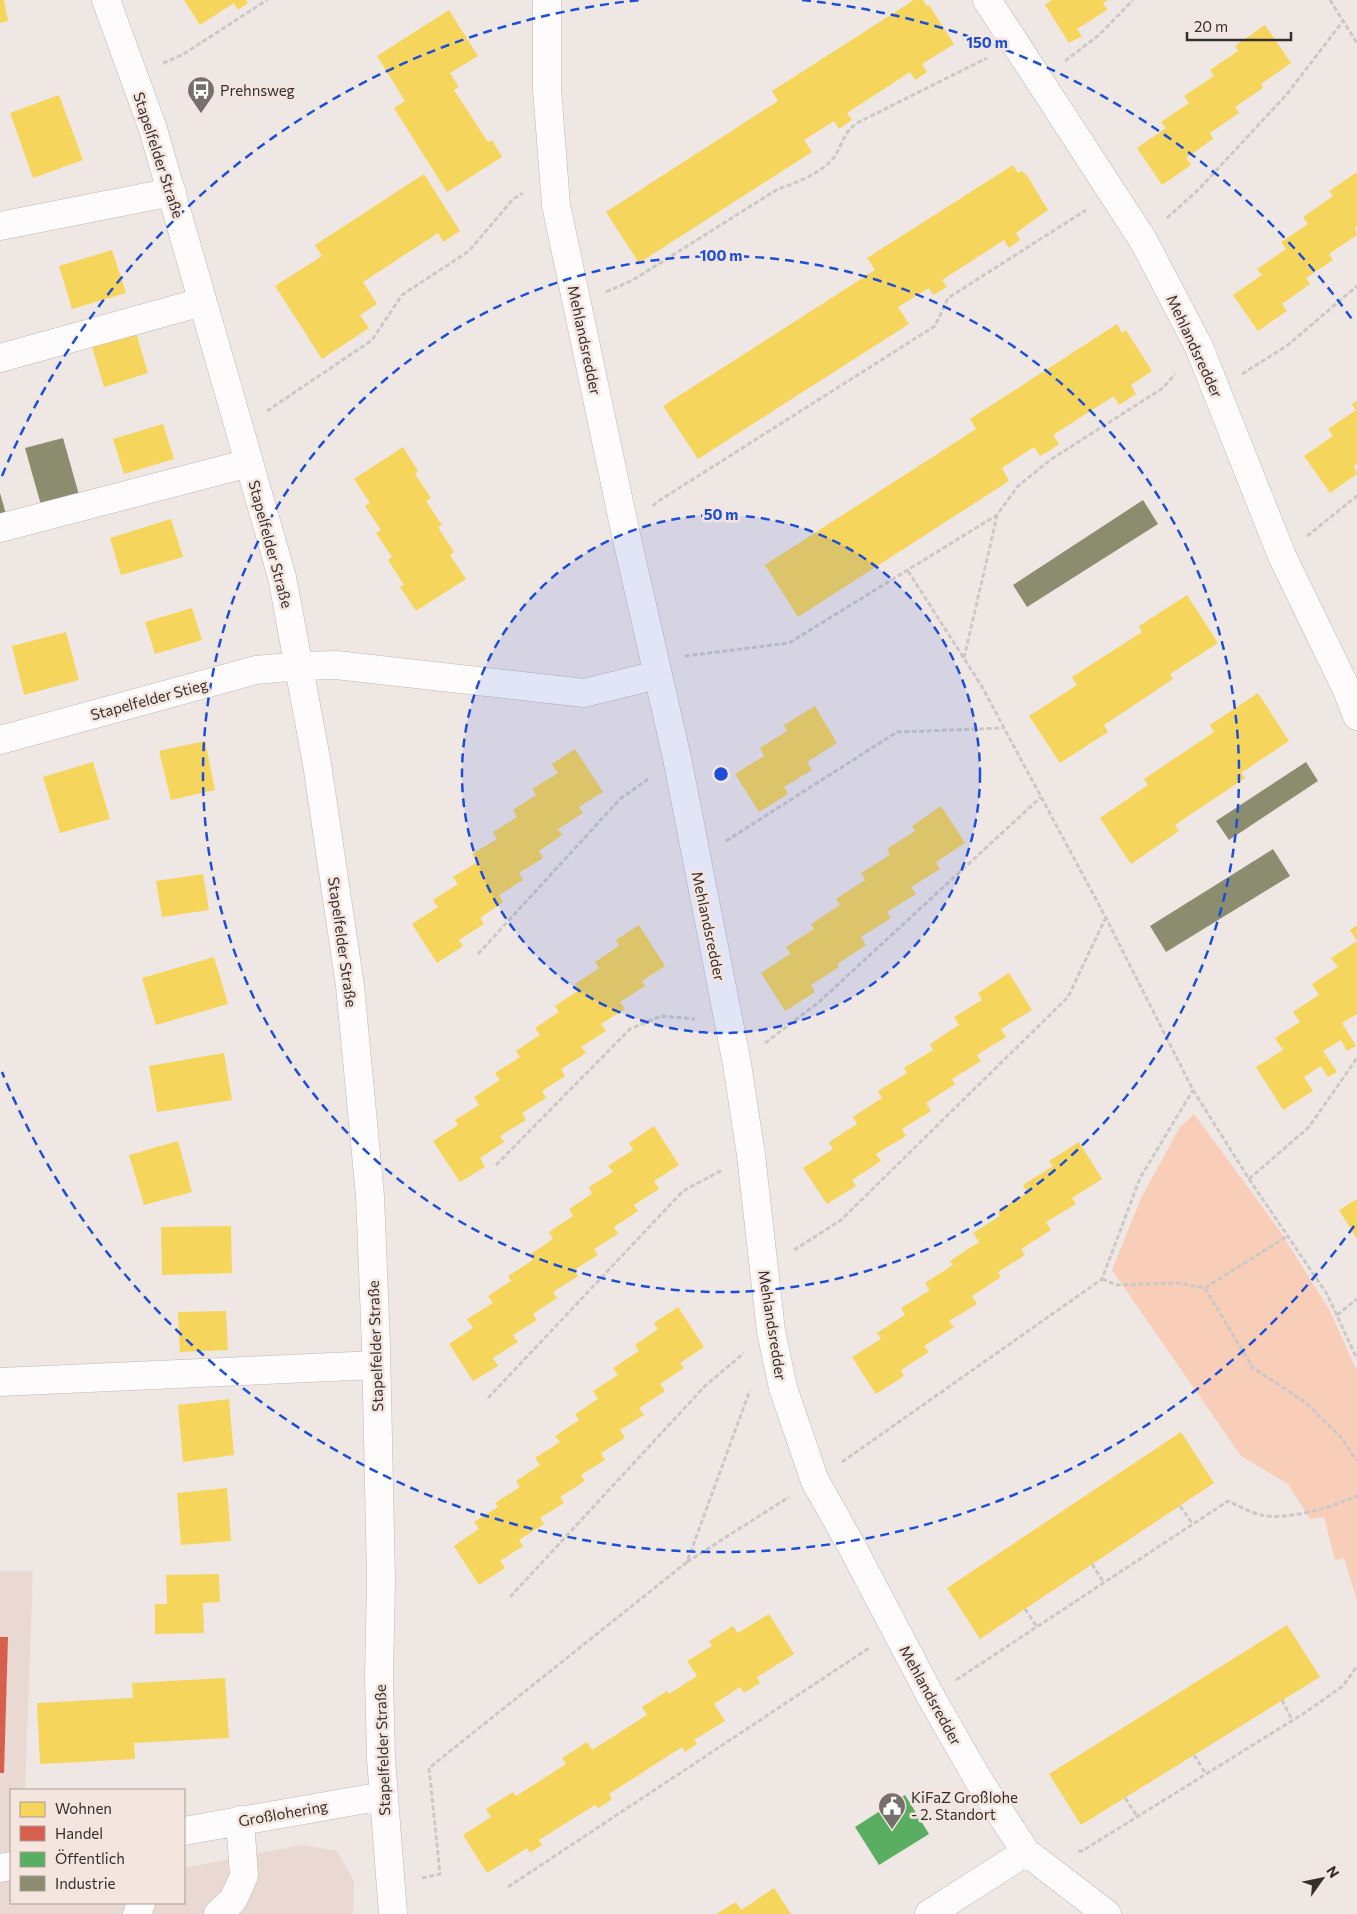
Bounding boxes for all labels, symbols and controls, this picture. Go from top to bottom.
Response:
scale bar [1187,10,1291,42]
text: 20 m [1194,17,1228,35]
text: 150 m [966,33,1008,51]
bus stop icon: Prehnsweg [186,75,216,114]
place label: Prehnsweg [220,81,295,99]
street label: Stapelfelder Straße [130,90,188,220]
text: 100 m [700,246,742,264]
street label: Mehlandsredder [565,284,605,396]
street label: Mehlandsredder [1163,292,1227,400]
street label: Stapelfelder Straße [245,478,297,610]
text: 50 m [704,505,738,523]
street label: Stapelfelder Stieg [88,675,210,723]
centre of rings [712,765,730,783]
street label: Mehlandsredder [689,870,729,982]
street label: Stapelfelder Straße [325,876,361,1008]
street label: Mehlandsredder [755,1269,791,1381]
street label: Stapelfelder Straße [364,1280,386,1412]
street label: Mehlandsredder [896,1642,966,1748]
street label: Stapelfelder Straße [371,1684,393,1816]
place label: KiFaZ Großlohe - 2. Standort [911,1788,1018,1823]
legend [10,1789,185,1904]
public building icon: KiFaZ Großlohe - 2. Standort [877,1791,907,1830]
street label: Großlohering [237,1796,329,1830]
text: Wohnen [55,1799,112,1817]
text: Handel [55,1824,103,1842]
text: Öffentlich [55,1849,125,1867]
north arrow [1297,1854,1347,1904]
text: N [1323,1863,1343,1881]
text: Industrie [55,1874,116,1892]

